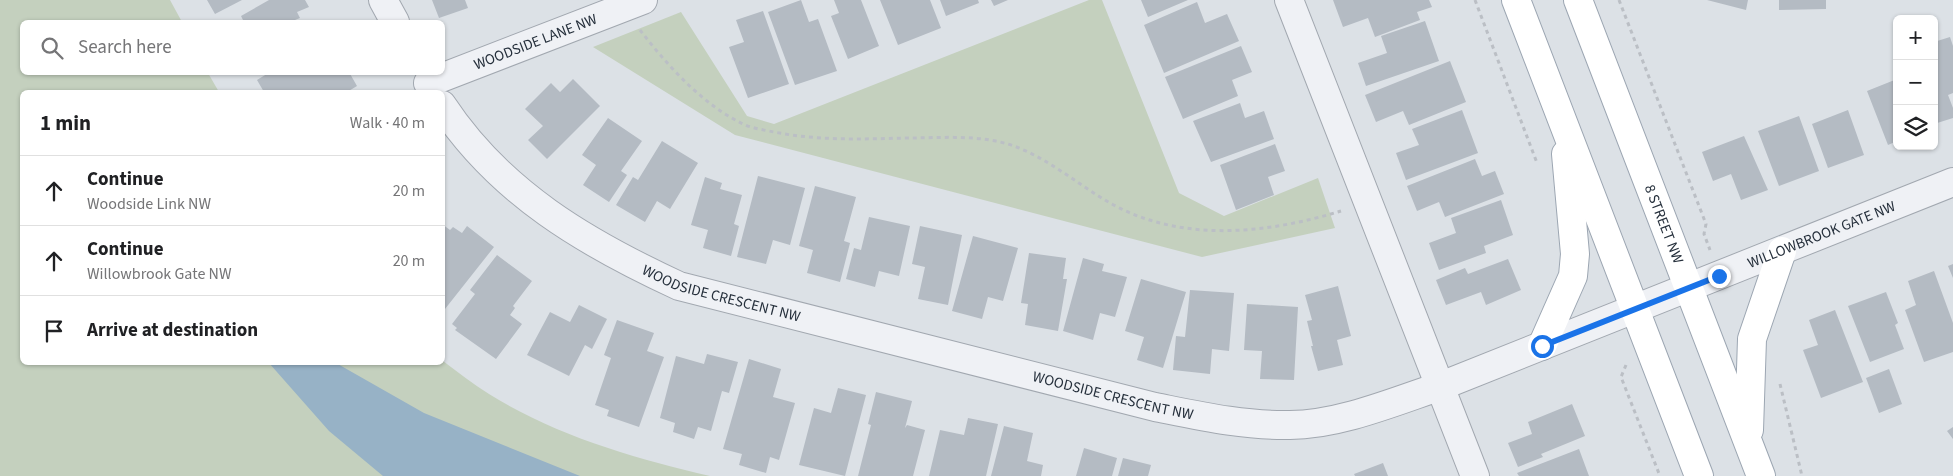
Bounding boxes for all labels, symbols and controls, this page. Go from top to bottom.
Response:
street label: WOODSIDE LANE NW [471,9,600,75]
map controls [1893,15,1938,150]
button: + [1893,15,1938,60]
search box [20,20,445,75]
icon: search [38,34,66,62]
text: Search here [78,34,172,61]
button: − [1893,60,1938,105]
button: layers [1893,105,1938,150]
text: 1 min [40,108,91,138]
text: Walk · 40 m [350,112,425,134]
text: Continue [87,166,164,193]
icon: ahead [40,177,68,205]
text: 20 m [393,180,425,202]
street label: 8 STREET NW [1639,182,1688,267]
text: Woodside Link NW [87,193,211,215]
street label: WILLOWBROOK GATE NW [1744,196,1899,274]
text: Continue [87,236,164,263]
icon: ahead [40,247,68,275]
text: 20 m [393,250,425,272]
street label: WOODSIDE CRESCENT NW [638,260,803,328]
text: Willowbrook Gate NW [87,263,231,285]
route end [1708,265,1731,288]
icon: arrive [40,317,68,345]
text: Arrive at destination [87,317,258,344]
route start [1531,335,1554,358]
street label: WOODSIDE CRESCENT NW [1030,366,1195,425]

